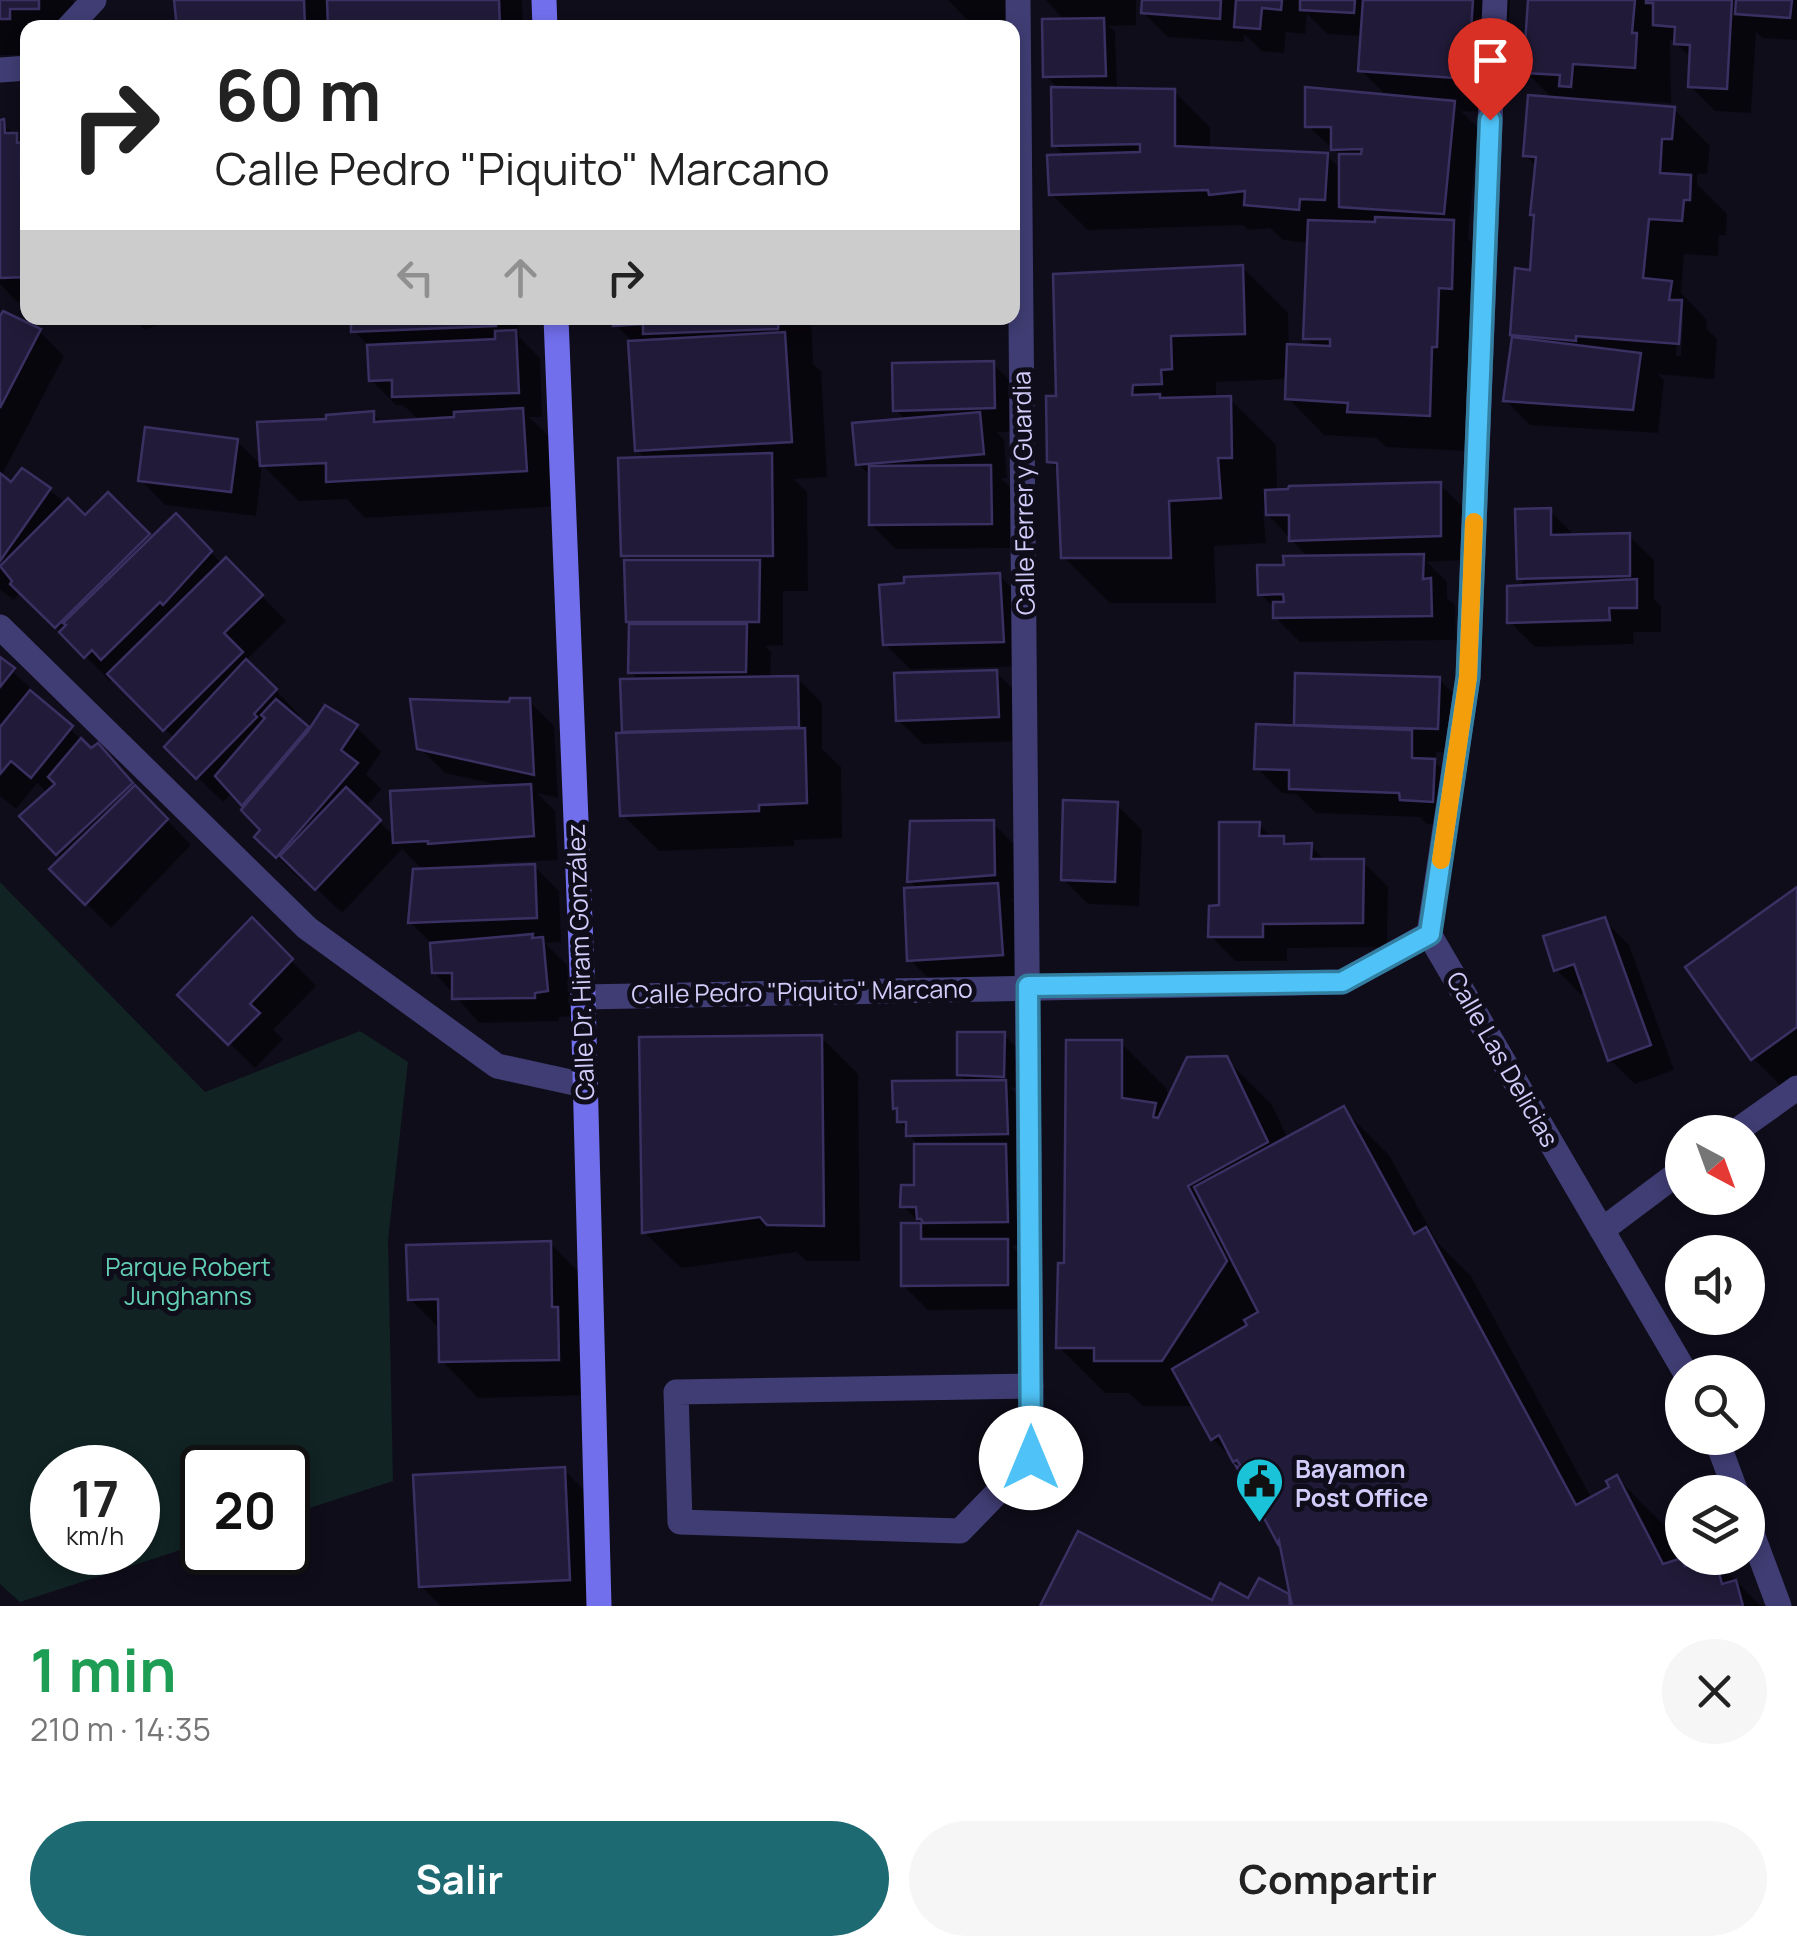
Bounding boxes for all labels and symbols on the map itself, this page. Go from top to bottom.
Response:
pin [1448,18,1533,121]
street label: Calle Ferrer y Guardia [1003,371,1043,615]
street label: Calle Dr. Hiram González [558,823,602,1101]
street label: Calle Las Delicias [1439,965,1567,1153]
street label: Calle Pedro "Piquito" Marcano [631,971,973,1011]
north arrow [1665,1115,1765,1215]
park label: Parque Robert Junghanns [105,1249,271,1313]
position arrow [979,1406,1083,1510]
speed limit sign: 20 [180,1445,310,1575]
place label: Bayamon Post Office [1295,1451,1428,1515]
public building icon: Bayamon Post Office [1234,1456,1286,1524]

